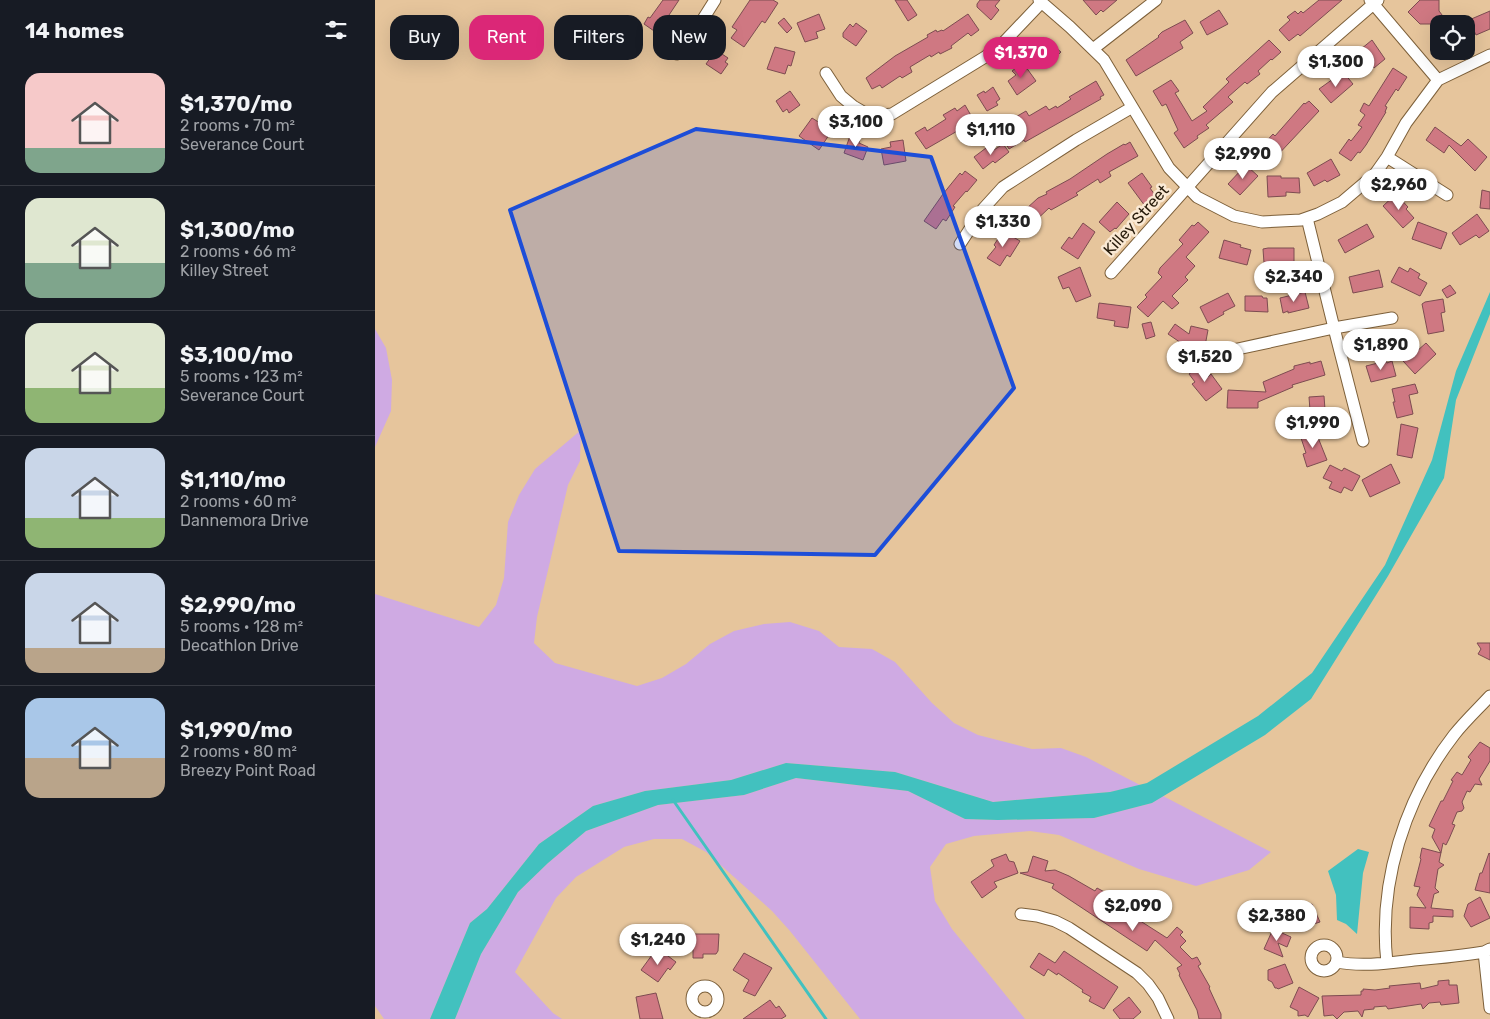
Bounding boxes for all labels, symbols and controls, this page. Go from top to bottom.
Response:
chip: Buy [390,15,459,60]
chip: Rent [469,15,544,60]
chip: Filters [554,15,643,60]
chip: New [653,15,726,60]
map controls [1430,15,1475,60]
button: locate [1430,15,1475,60]
icon: filters [322,16,350,44]
text: 14 homes [25,18,124,43]
pin: $1,370 [980,36,1062,79]
text: $1,370 [994,43,1048,62]
pin: $1,300 [1295,46,1377,88]
text: $1,300 [1308,52,1364,71]
text: $1,370/mo [180,91,292,116]
icon: home [65,93,125,153]
pin: $3,100 [815,106,897,148]
text: $3,100 [829,112,883,131]
pin: $1,110 [950,114,1032,156]
text: 2 rooms · 70 m² [180,116,295,135]
text: $1,110 [967,120,1015,139]
text: Severance Court [180,135,304,154]
pin: $2,990 [1202,138,1284,180]
text: $2,990 [1215,144,1271,163]
pin: $2,960 [1358,168,1440,211]
text: $2,960 [1371,175,1427,194]
street label: Killey Street [1099,181,1173,259]
pin: $1,330 [962,206,1044,248]
text: $1,330 [975,212,1031,231]
text: $1,300/mo [180,217,295,242]
icon: home [65,218,125,278]
text: 2 rooms · 66 m² [180,242,296,261]
pin: $2,340 [1253,260,1335,303]
text: Killey Street [180,261,269,280]
text: $2,340 [1265,267,1323,286]
pin: $1,890 [1340,328,1422,371]
text: $1,890 [1354,335,1408,354]
pin: $1,520 [1164,340,1246,383]
text: $3,100/mo [180,342,293,367]
icon: home [65,343,125,403]
text: $1,520 [1178,347,1232,366]
text: 5 rooms · 123 m² [180,367,303,386]
text: Severance Court [180,386,304,405]
pin: $1,990 [1272,406,1354,449]
text: $1,990 [1286,413,1340,432]
text: $1,110/mo [180,467,286,492]
icon: home [65,468,125,528]
text: 2 rooms · 60 m² [180,492,297,511]
text: Dannemora Drive [180,511,309,530]
text: $2,990/mo [180,592,296,617]
icon: home [65,593,125,653]
text: 5 rooms · 128 m² [180,617,303,636]
text: Decathlon Drive [180,636,299,655]
text: $1,990/mo [180,717,293,742]
icon: home [65,718,125,778]
text: 2 rooms · 80 m² [180,742,297,761]
text: Breezy Point Road [180,761,316,780]
pin: $2,090 [1092,890,1174,932]
text: $2,090 [1104,896,1162,915]
pin: $2,380 [1236,900,1318,942]
text: $2,380 [1248,906,1306,925]
pin: $1,240 [617,924,699,966]
text: $1,240 [630,930,686,949]

